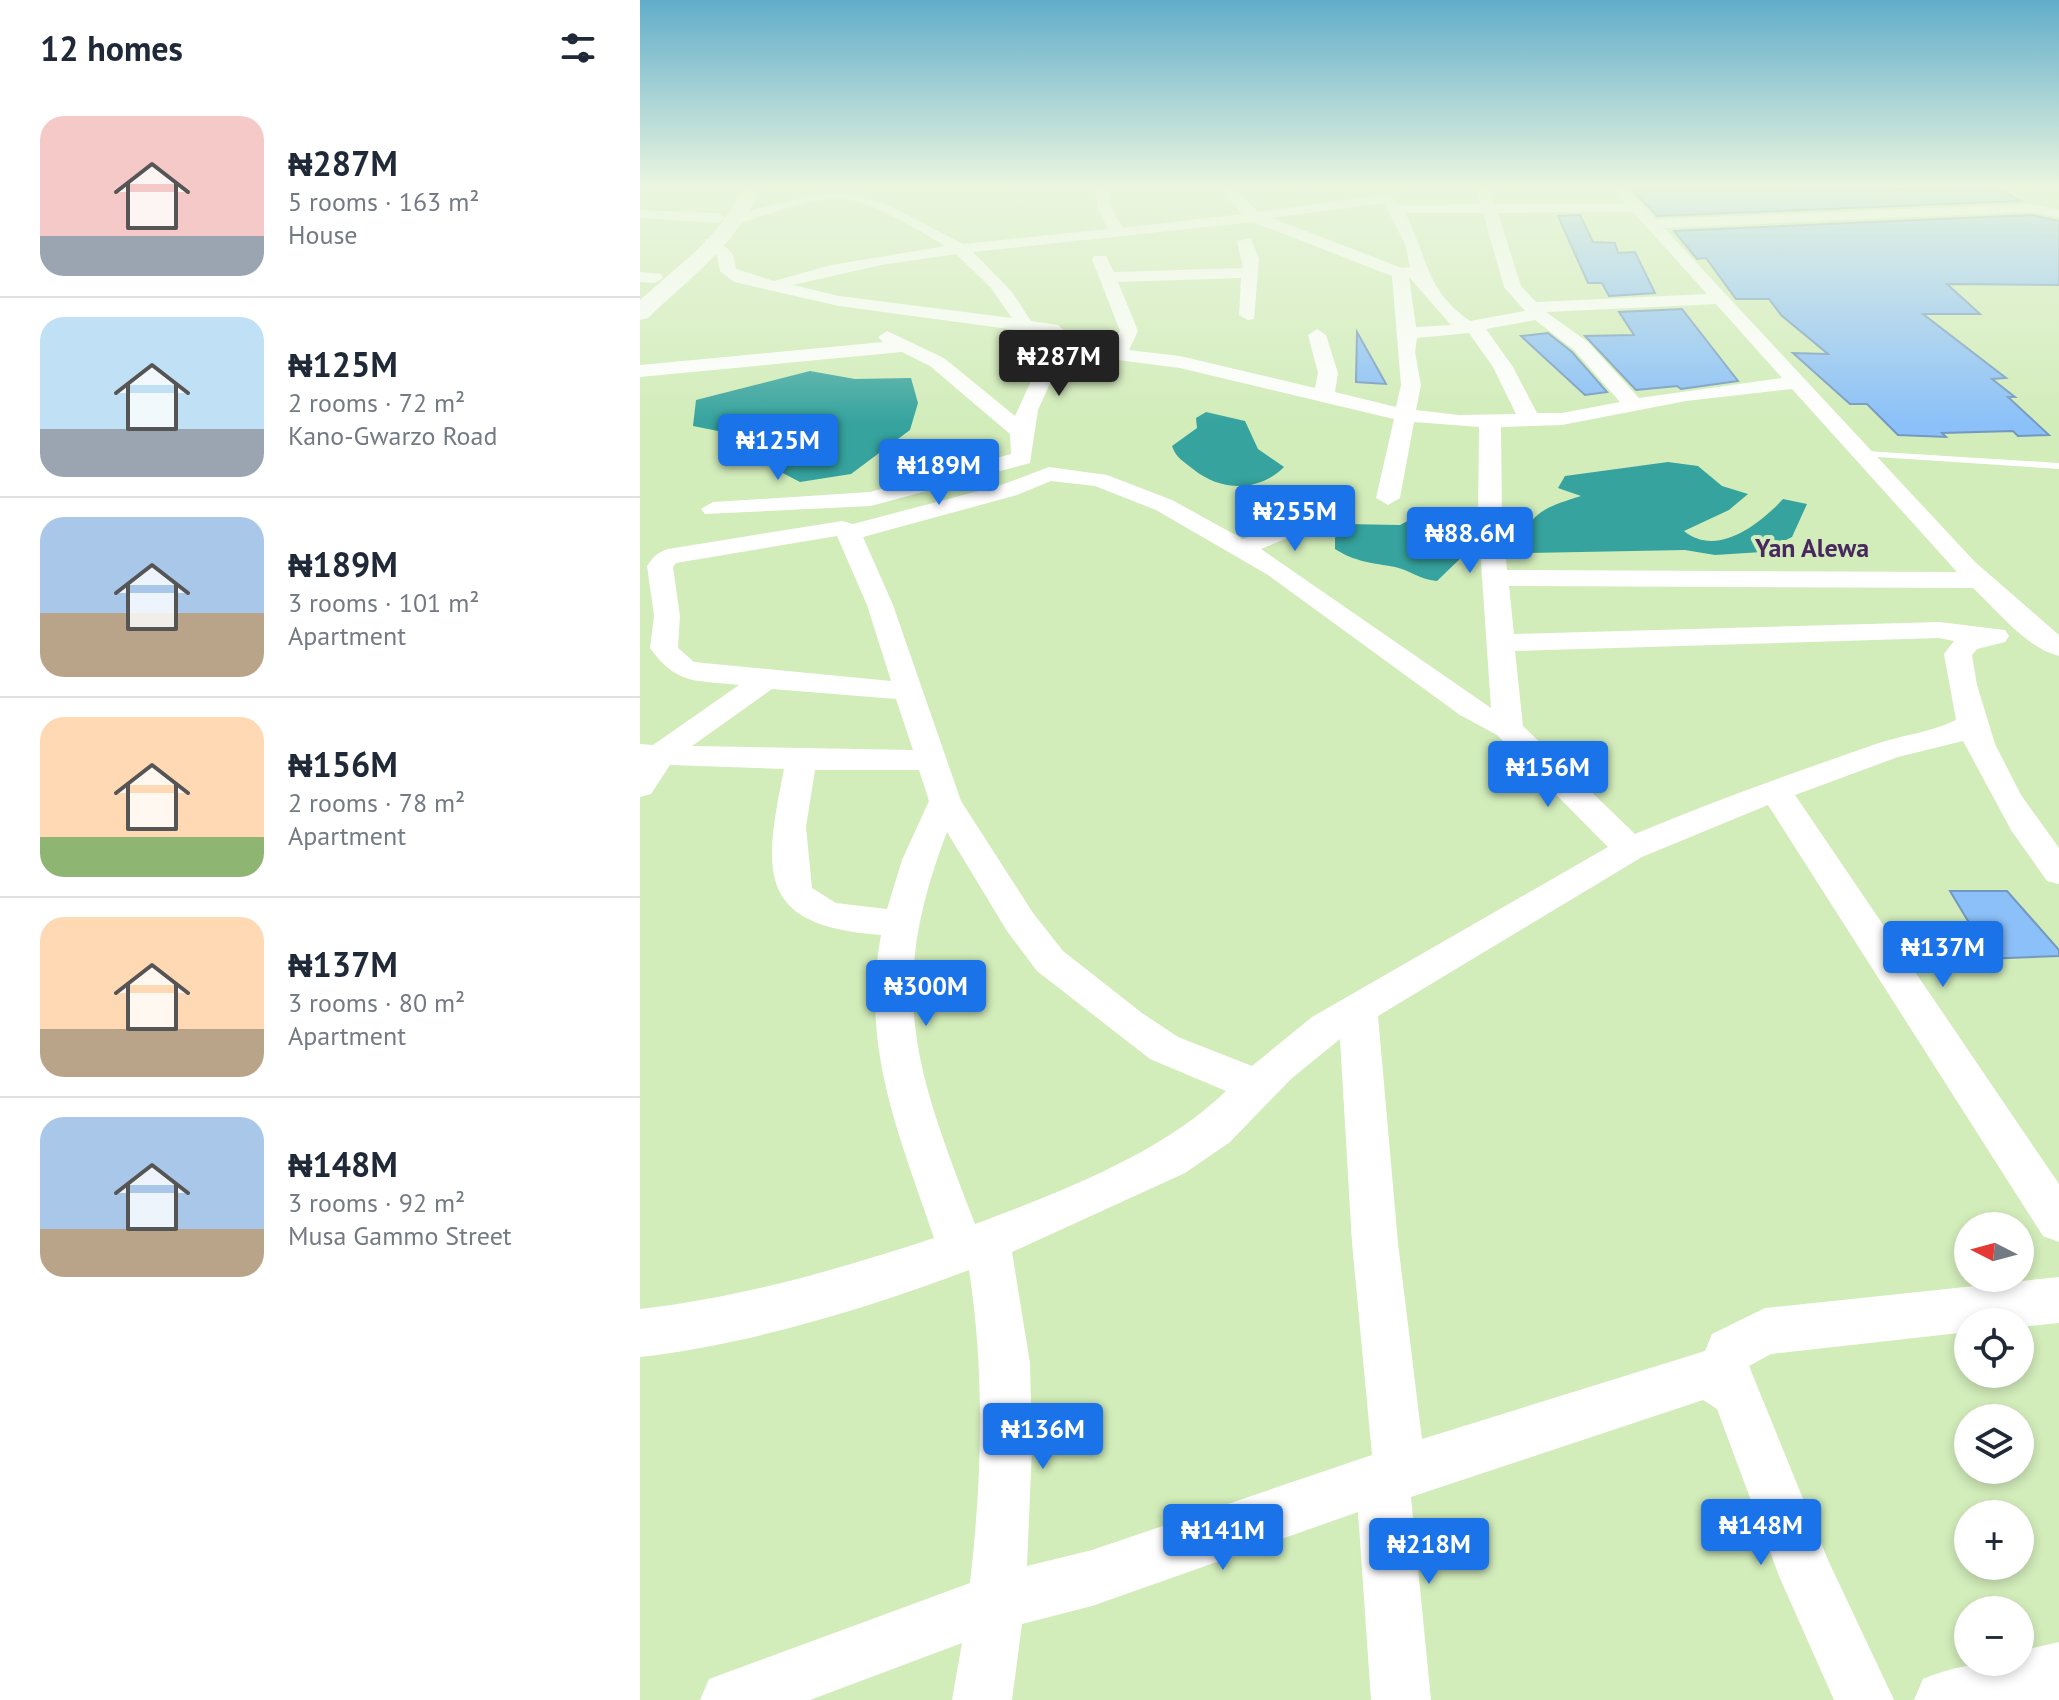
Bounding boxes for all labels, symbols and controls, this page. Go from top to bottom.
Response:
text: 12 homes [40,26,183,70]
icon: filters [556,26,600,70]
text: ₦287M [288,141,398,185]
icon: home [104,148,200,244]
text: 5 rooms · 163 m² [288,185,480,218]
text: House [288,218,358,251]
pin: ₦287M [1003,330,1115,398]
text: ₦287M [1017,339,1101,372]
text: ₦125M [288,342,398,386]
icon: home [104,349,200,445]
text: 2 rooms · 72 m² [288,386,465,419]
pin: ₦125M [722,414,834,482]
text: Kano-Gwarzo Road [288,419,497,452]
text: ₦125M [736,423,820,456]
pin: ₦189M [883,439,995,507]
text: ₦189M [897,448,981,481]
pin: ₦255M [1239,485,1351,553]
text: ₦255M [1253,494,1337,527]
pin: ₦88.6M [1405,507,1535,575]
text: ₦88.6M [1425,516,1515,549]
district label: Yan Alewa [1754,531,1869,564]
text: ₦189M [288,542,398,586]
icon: home [104,549,200,645]
text: 3 rooms · 101 m² [288,586,480,619]
text: Apartment [288,619,406,652]
pin: ₦156M [1492,741,1604,809]
text: ₦156M [288,742,398,786]
icon: home [104,749,200,845]
text: ₦156M [1506,750,1590,783]
text: 2 rooms · 78 m² [288,786,465,819]
text: Apartment [288,819,406,852]
pin: ₦137M [1887,921,1999,989]
text: ₦137M [1901,930,1985,963]
text: ₦137M [288,942,398,986]
icon: home [104,949,200,1045]
pin: ₦300M [870,960,982,1028]
text: ₦300M [884,969,968,1002]
text: 3 rooms · 80 m² [288,986,465,1019]
text: Apartment [288,1019,406,1052]
text: ₦148M [288,1142,398,1186]
icon: home [104,1149,200,1245]
text: 3 rooms · 92 m² [288,1186,465,1219]
north arrow [1954,1212,2034,1292]
map controls [1954,1212,2034,1676]
text: Musa Gammo Street [288,1219,512,1252]
button: locate [1954,1308,2034,1388]
pin: ₦136M [987,1403,1099,1471]
button: layers [1954,1404,2034,1484]
text: ₦136M [1001,1412,1085,1445]
pin: ₦148M [1705,1499,1817,1567]
button: + [1954,1500,2034,1580]
pin: ₦141M [1167,1504,1279,1572]
text: ₦148M [1719,1508,1803,1541]
text: ₦141M [1181,1513,1265,1546]
pin: ₦218M [1373,1518,1485,1586]
text: ₦218M [1387,1527,1471,1560]
button: − [1954,1596,2034,1676]

